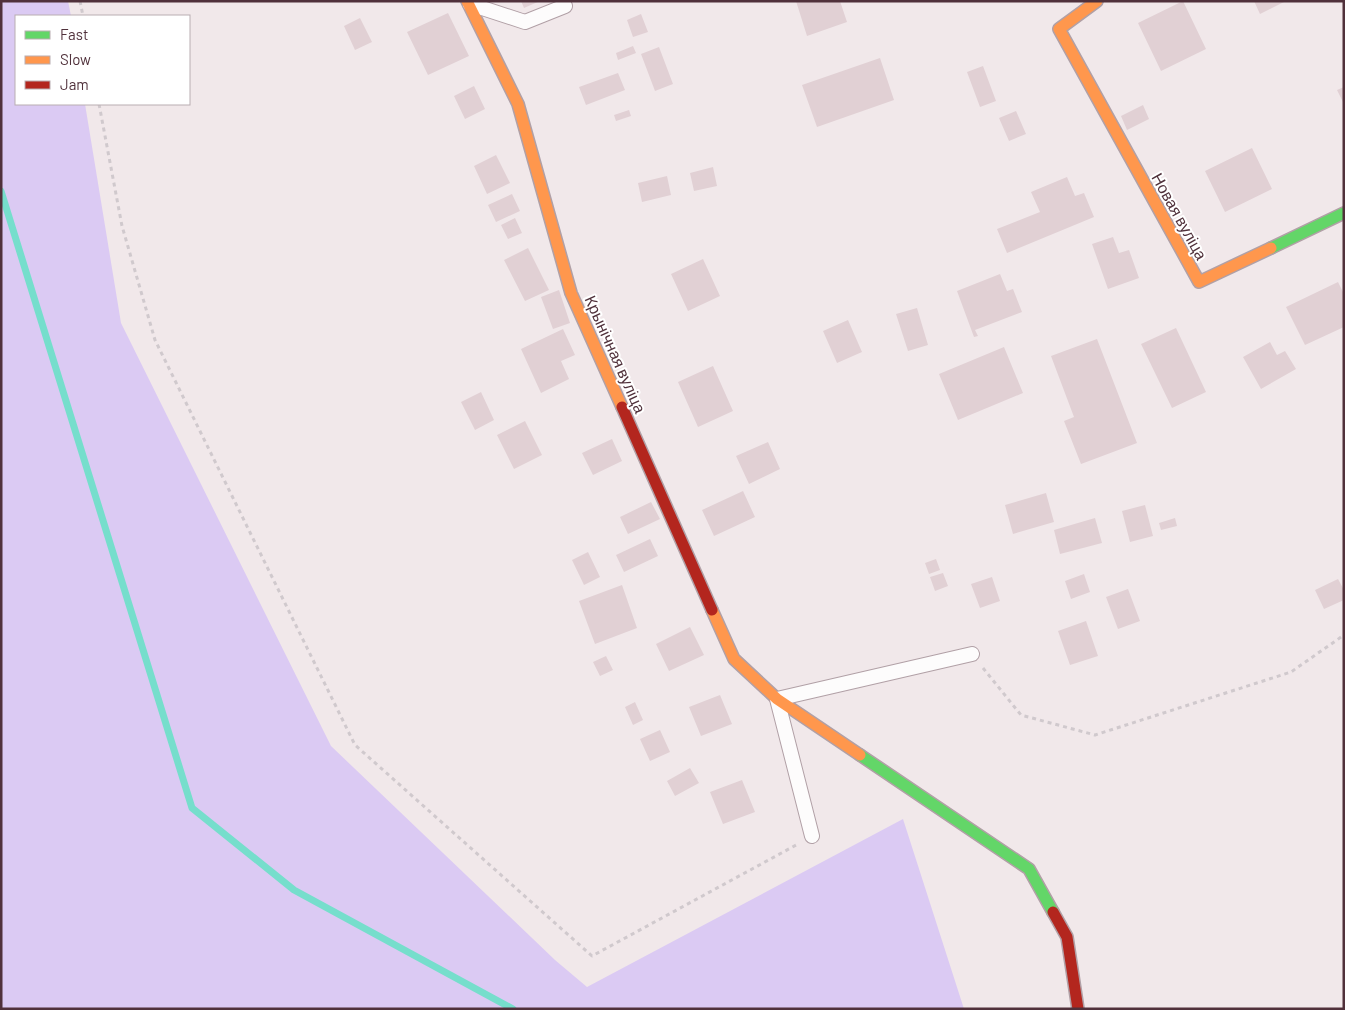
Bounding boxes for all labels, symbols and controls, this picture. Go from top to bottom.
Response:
legend [15,15,190,105]
text: Fast [60,25,88,43]
text: Slow [60,50,91,68]
text: Jam [60,75,89,93]
street label: Новая вуліца [1148,169,1212,263]
street label: Крынічная вуліца [582,292,651,416]

